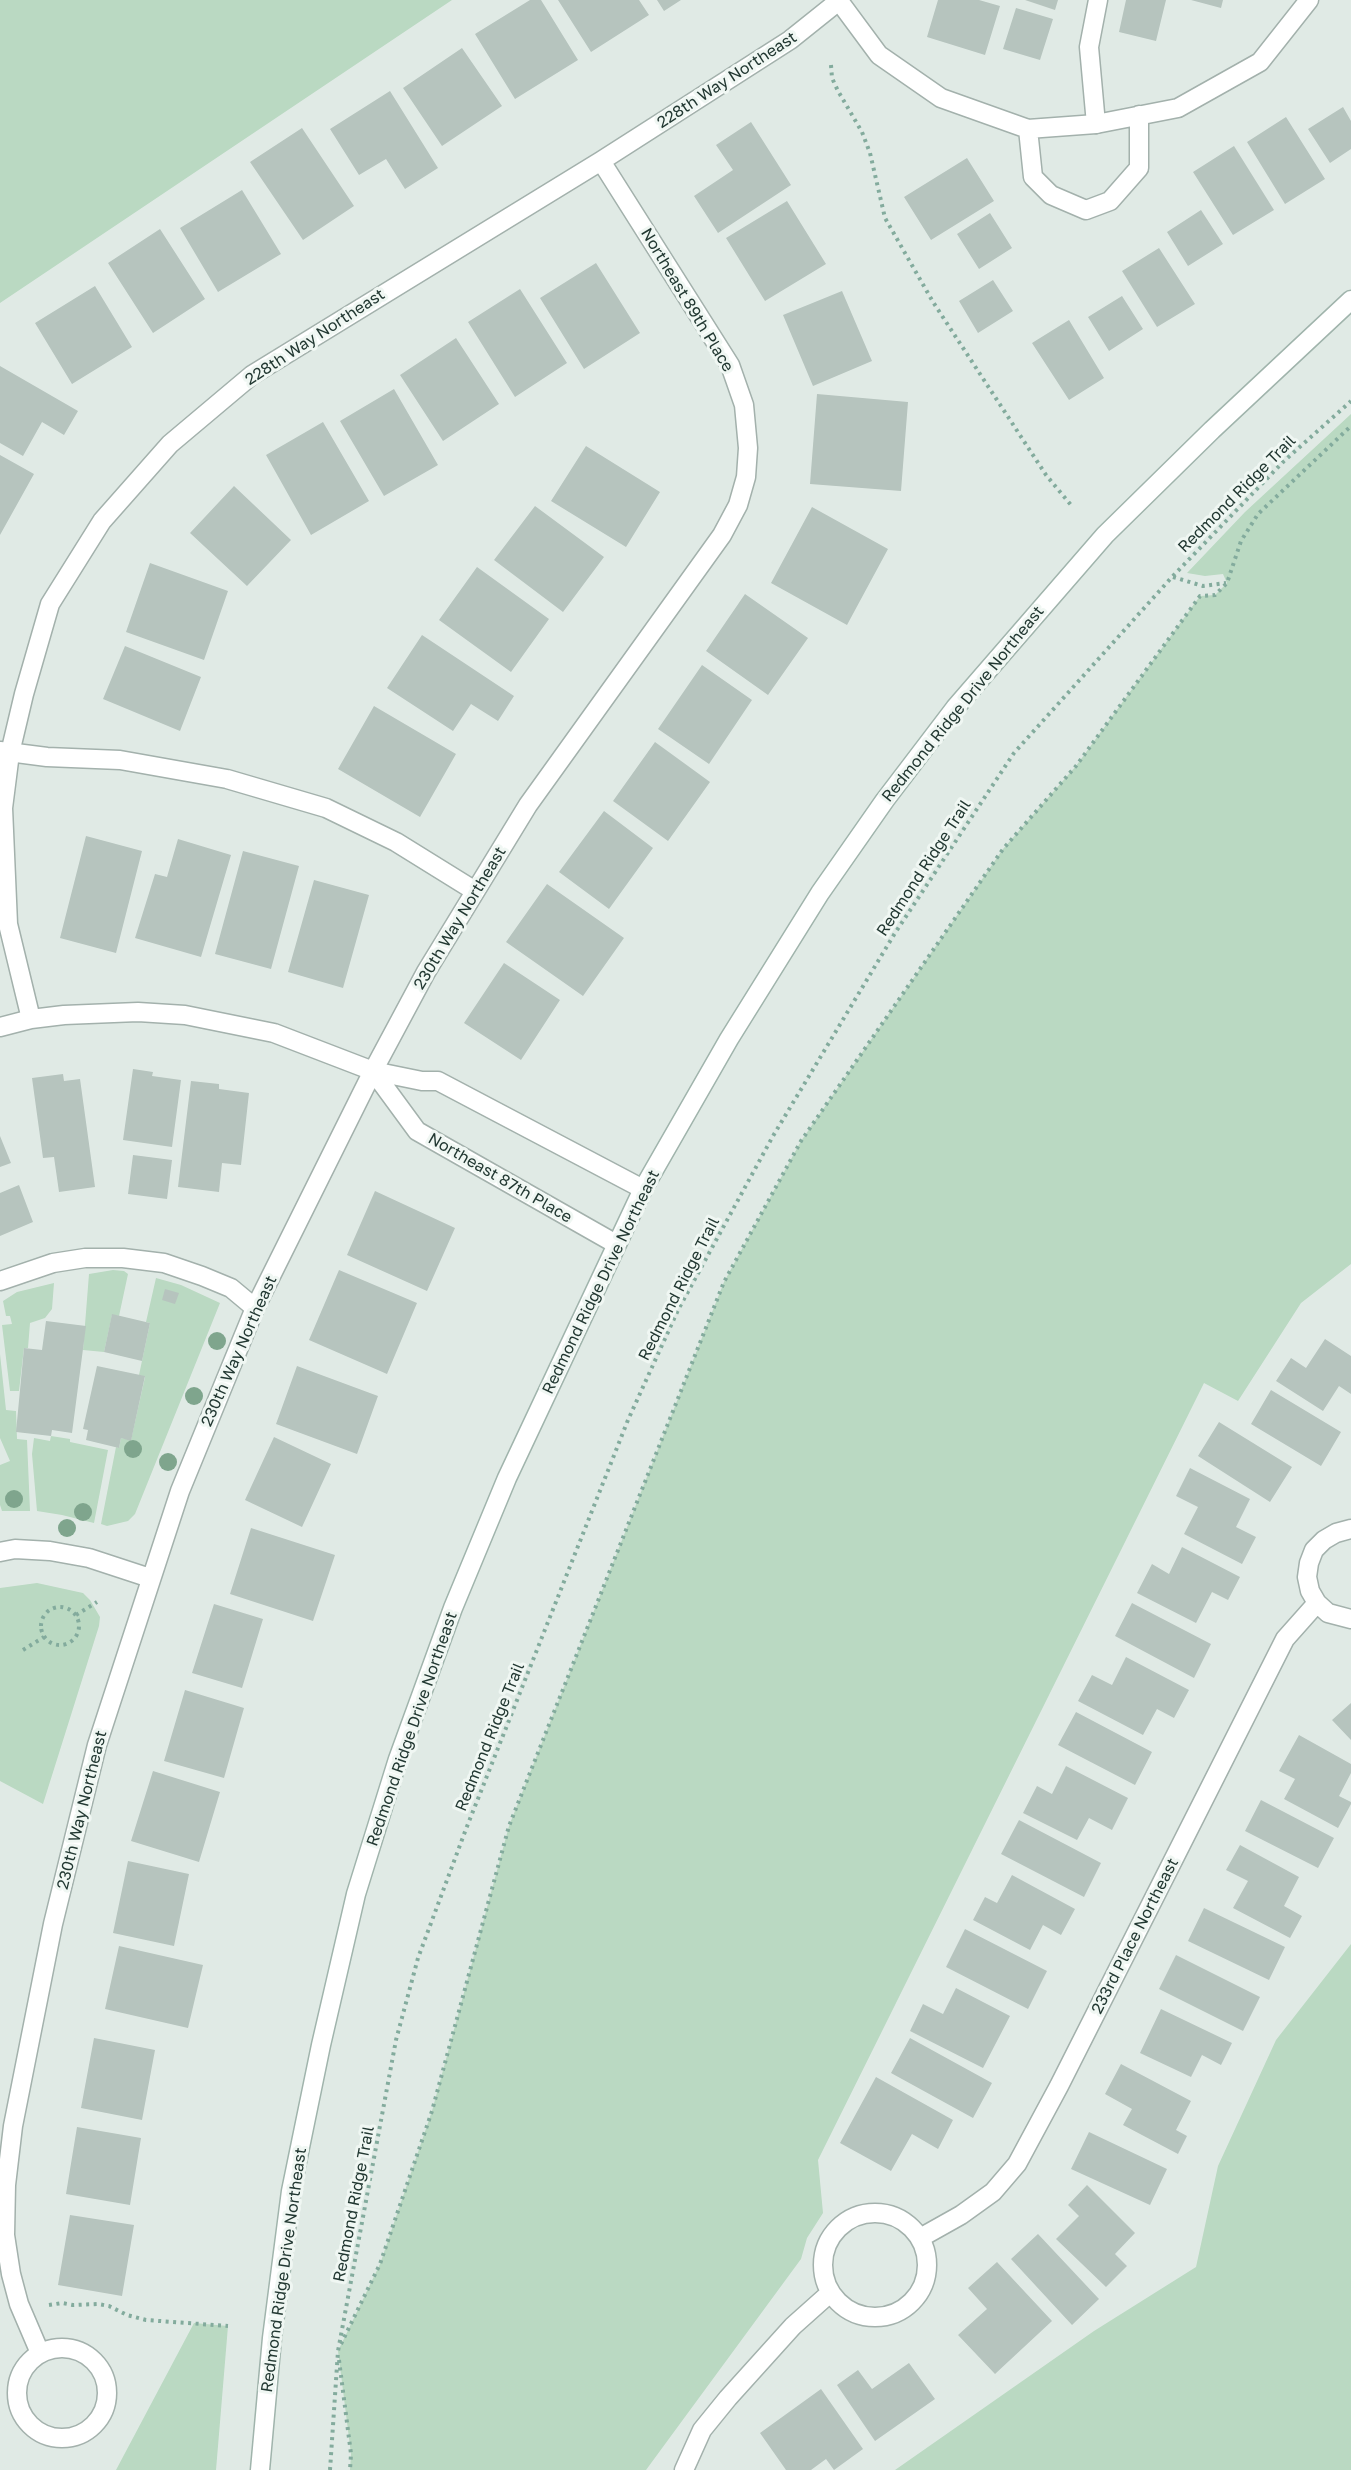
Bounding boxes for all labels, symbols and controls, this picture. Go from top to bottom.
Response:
street label: 228th Way Northeast [654,28,800,132]
street label: Northeast 89th Place [637,225,737,375]
street label: 228th Way Northeast [242,285,388,389]
street label: Redmond Ridge Trail [1174,431,1300,557]
street label: Redmond Ridge Drive Northeast [878,602,1048,806]
street label: Redmond Ridge Trail [873,796,975,940]
street label: 230th Way Northeast [410,843,510,993]
street label: Northeast 87th Place [425,1129,575,1227]
street label: Redmond Ridge Drive Northeast [538,1167,664,1397]
street label: Redmond Ridge Trail [634,1214,724,1364]
street label: 230th Way Northeast [197,1273,281,1429]
street label: Redmond Ridge Drive Northeast [363,1609,461,1849]
street label: Redmond Ridge Trail [451,1660,529,1814]
street label: 230th Way Northeast [53,1729,111,1891]
street label: 233rd Place Northeast [1087,1855,1183,2017]
street label: Redmond Ridge Trail [329,2124,379,2284]
street label: Redmond Ridge Drive Northeast [257,2146,311,2394]

